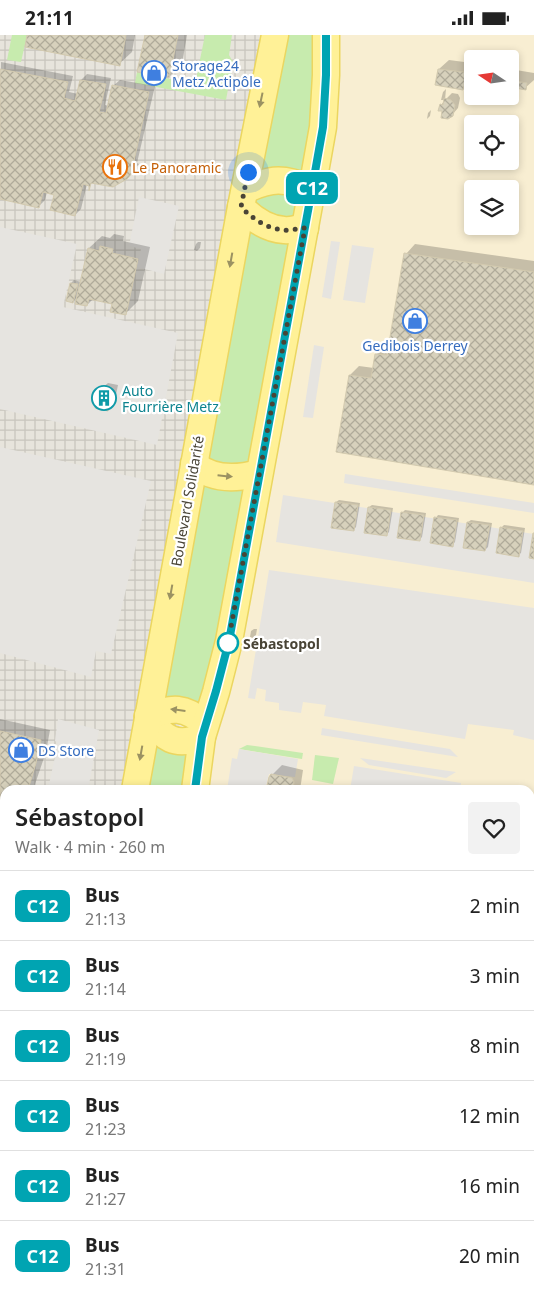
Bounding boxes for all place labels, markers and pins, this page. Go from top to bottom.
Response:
place label: Storage24 Metz Actipôle [172,56,261,91]
shop icon: Storage24 Metz Actipôle [141,60,167,86]
restaurant icon: Le Panoramic [102,154,128,180]
place label: Le Panoramic [132,158,221,177]
shop icon: Gedibois Derrey [402,308,428,334]
place label: Gedibois Derrey [362,336,469,355]
place label: Auto Fourrière Metz [122,381,219,416]
building icon: Auto Fourrière Metz [91,385,117,411]
marker: Sébastopol [217,632,239,654]
place label: Sébastopol [243,634,320,653]
shop icon: DS Store [8,737,34,763]
place label: DS Store [38,741,94,760]

